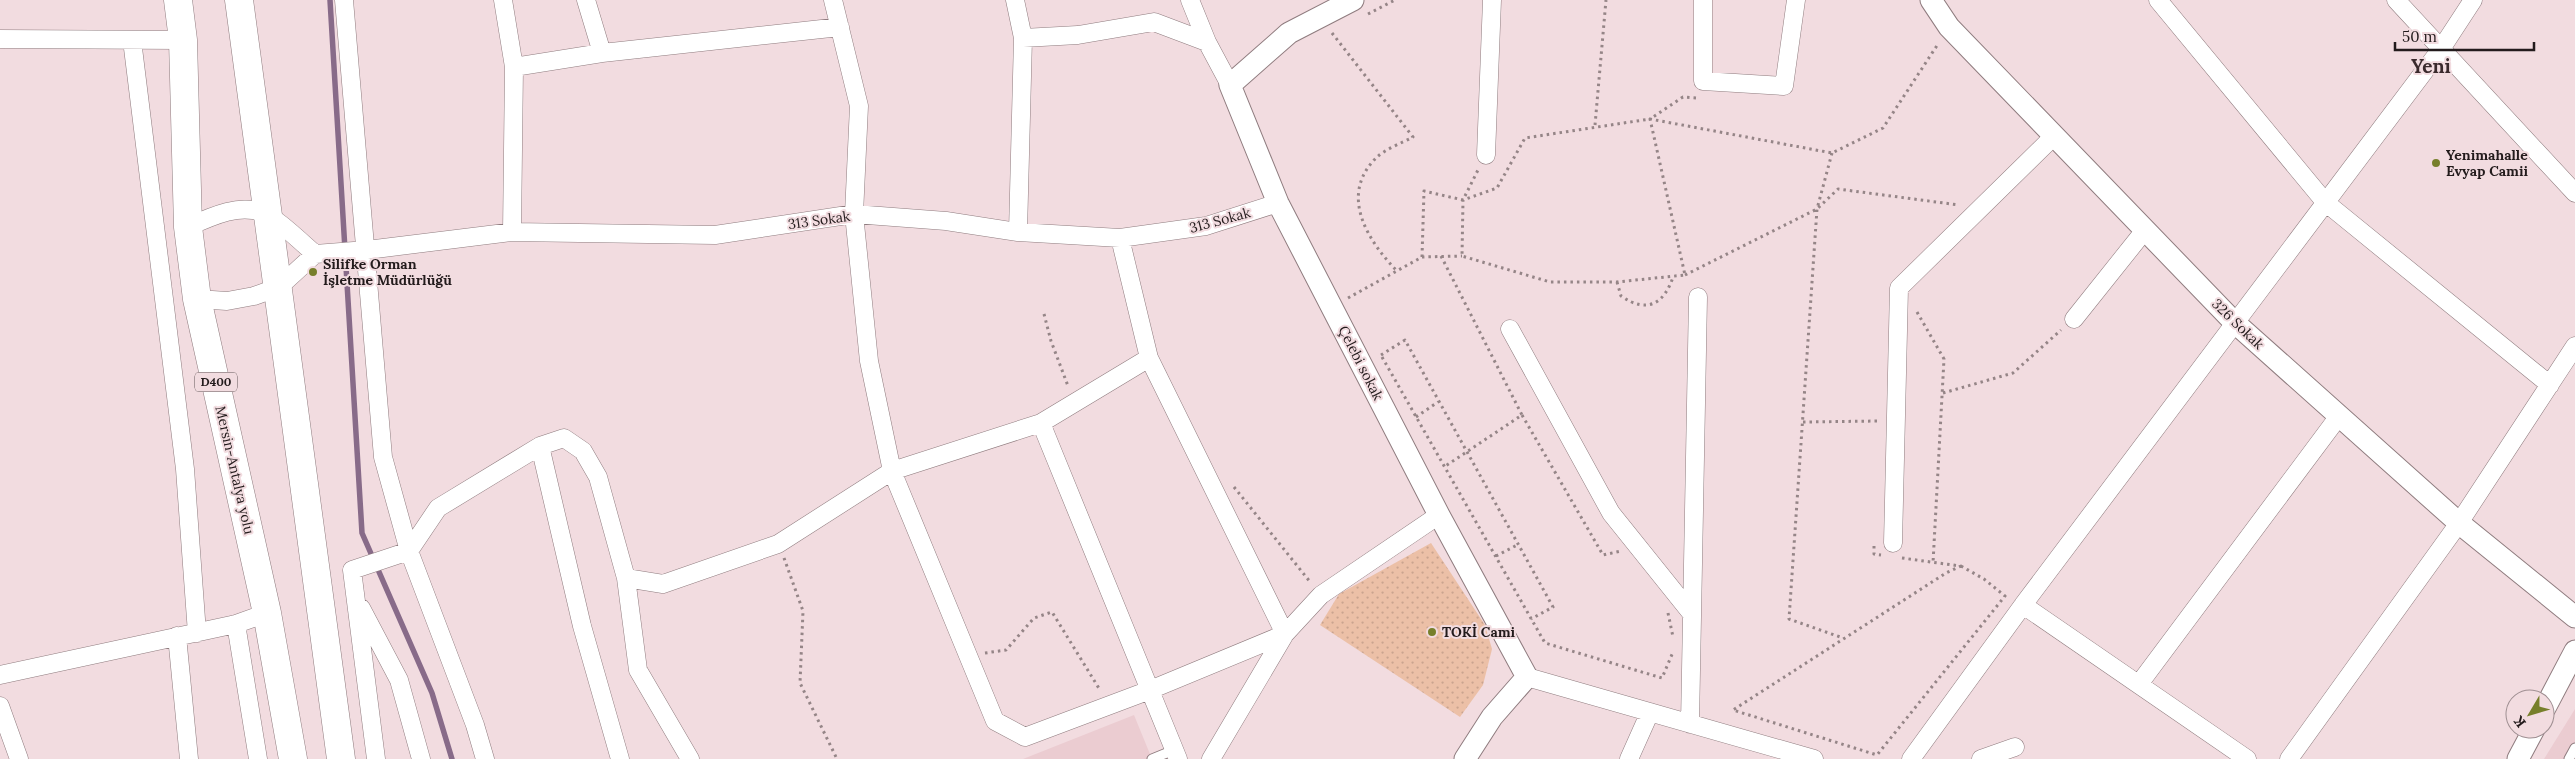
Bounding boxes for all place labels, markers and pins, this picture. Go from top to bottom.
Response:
place label: Yenimahalle Evyap Camii [2446,146,2529,180]
marker: Yenimahalle Evyap Camii [2430,157,2442,169]
place label: Silifke Orman İşletme Müdürlüğü [323,255,452,289]
marker: Silifke Orman İşletme Müdürlüğü [307,266,319,278]
place label: TOKİ Cami [1442,623,1516,641]
marker: TOKİ Cami [1426,626,1438,638]

